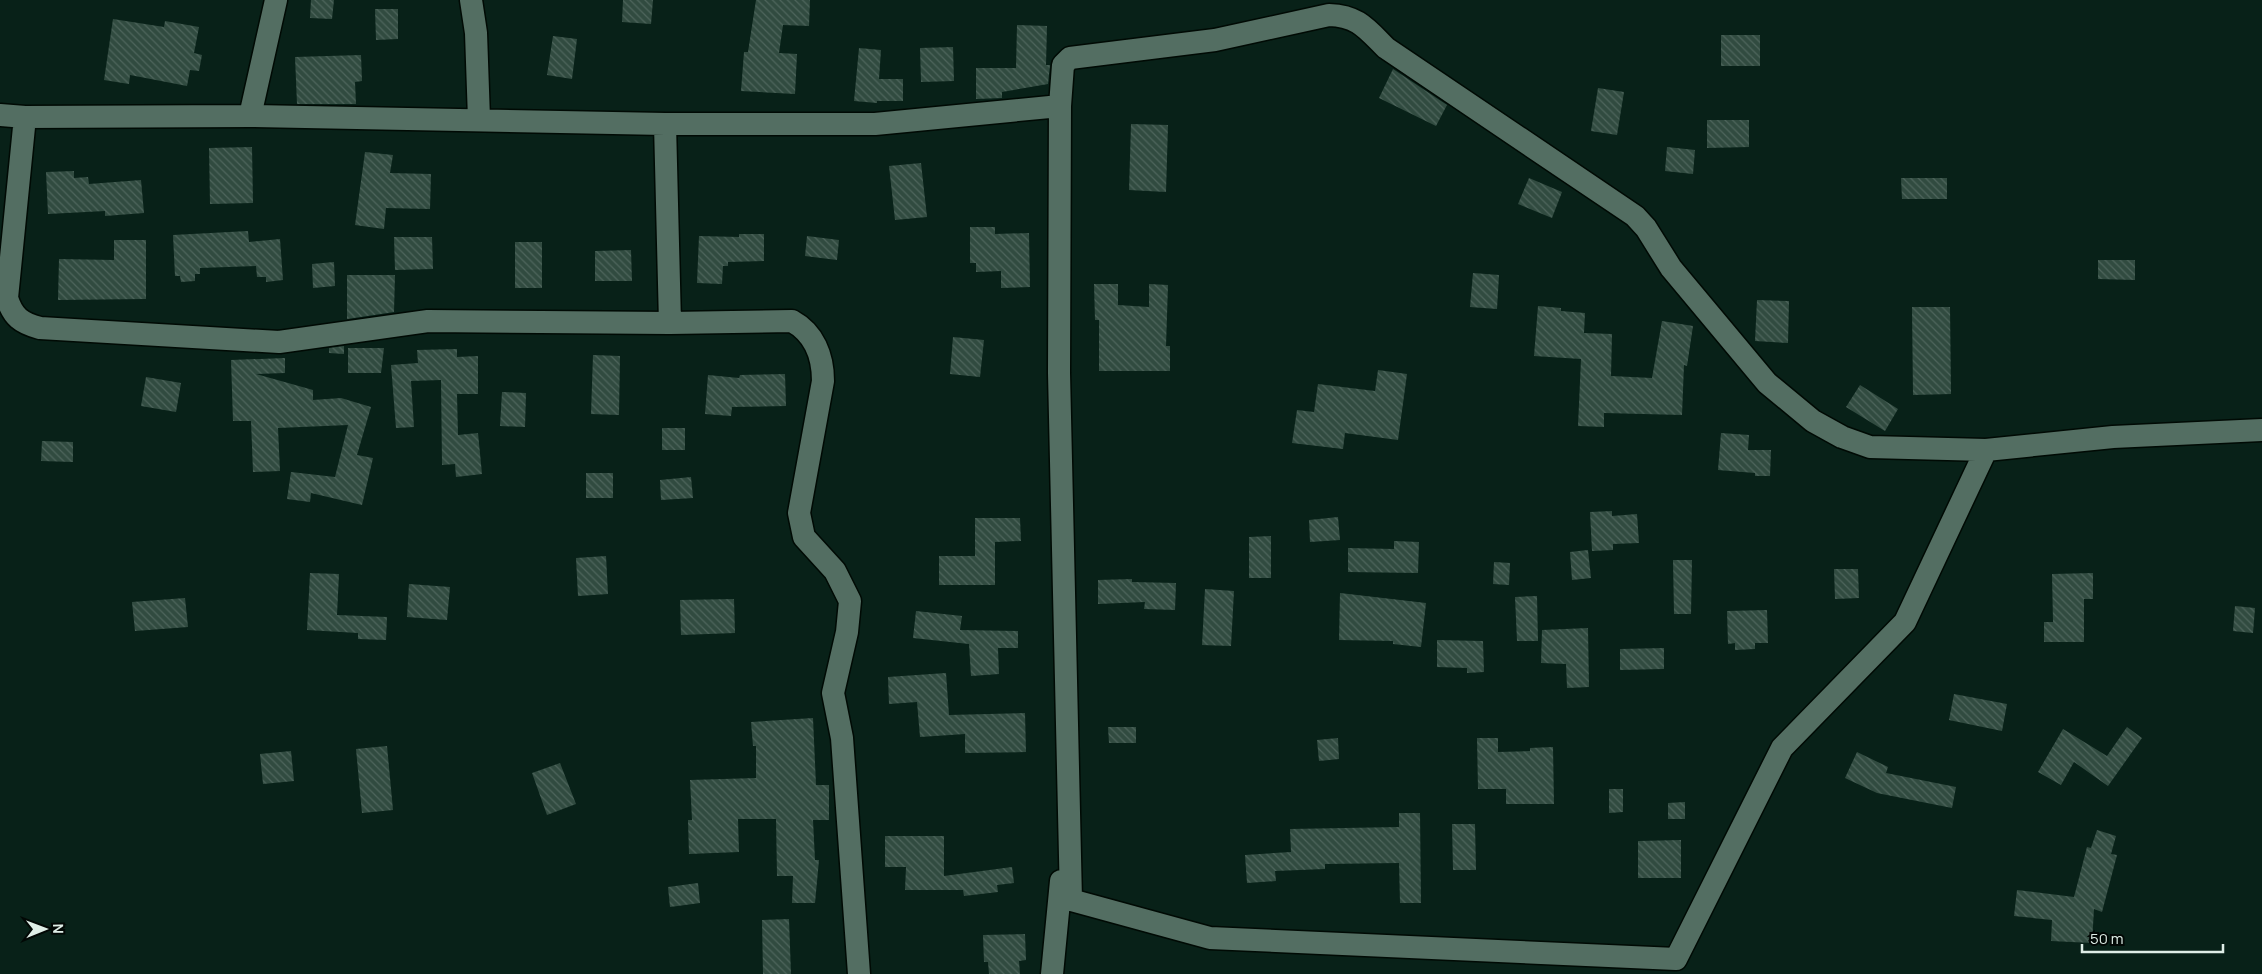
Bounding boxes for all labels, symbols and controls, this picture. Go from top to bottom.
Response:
north arrow [20,904,70,954]
scale bar [2082,922,2223,954]
text: N [49,924,68,934]
text: 50 m [2090,928,2124,949]

